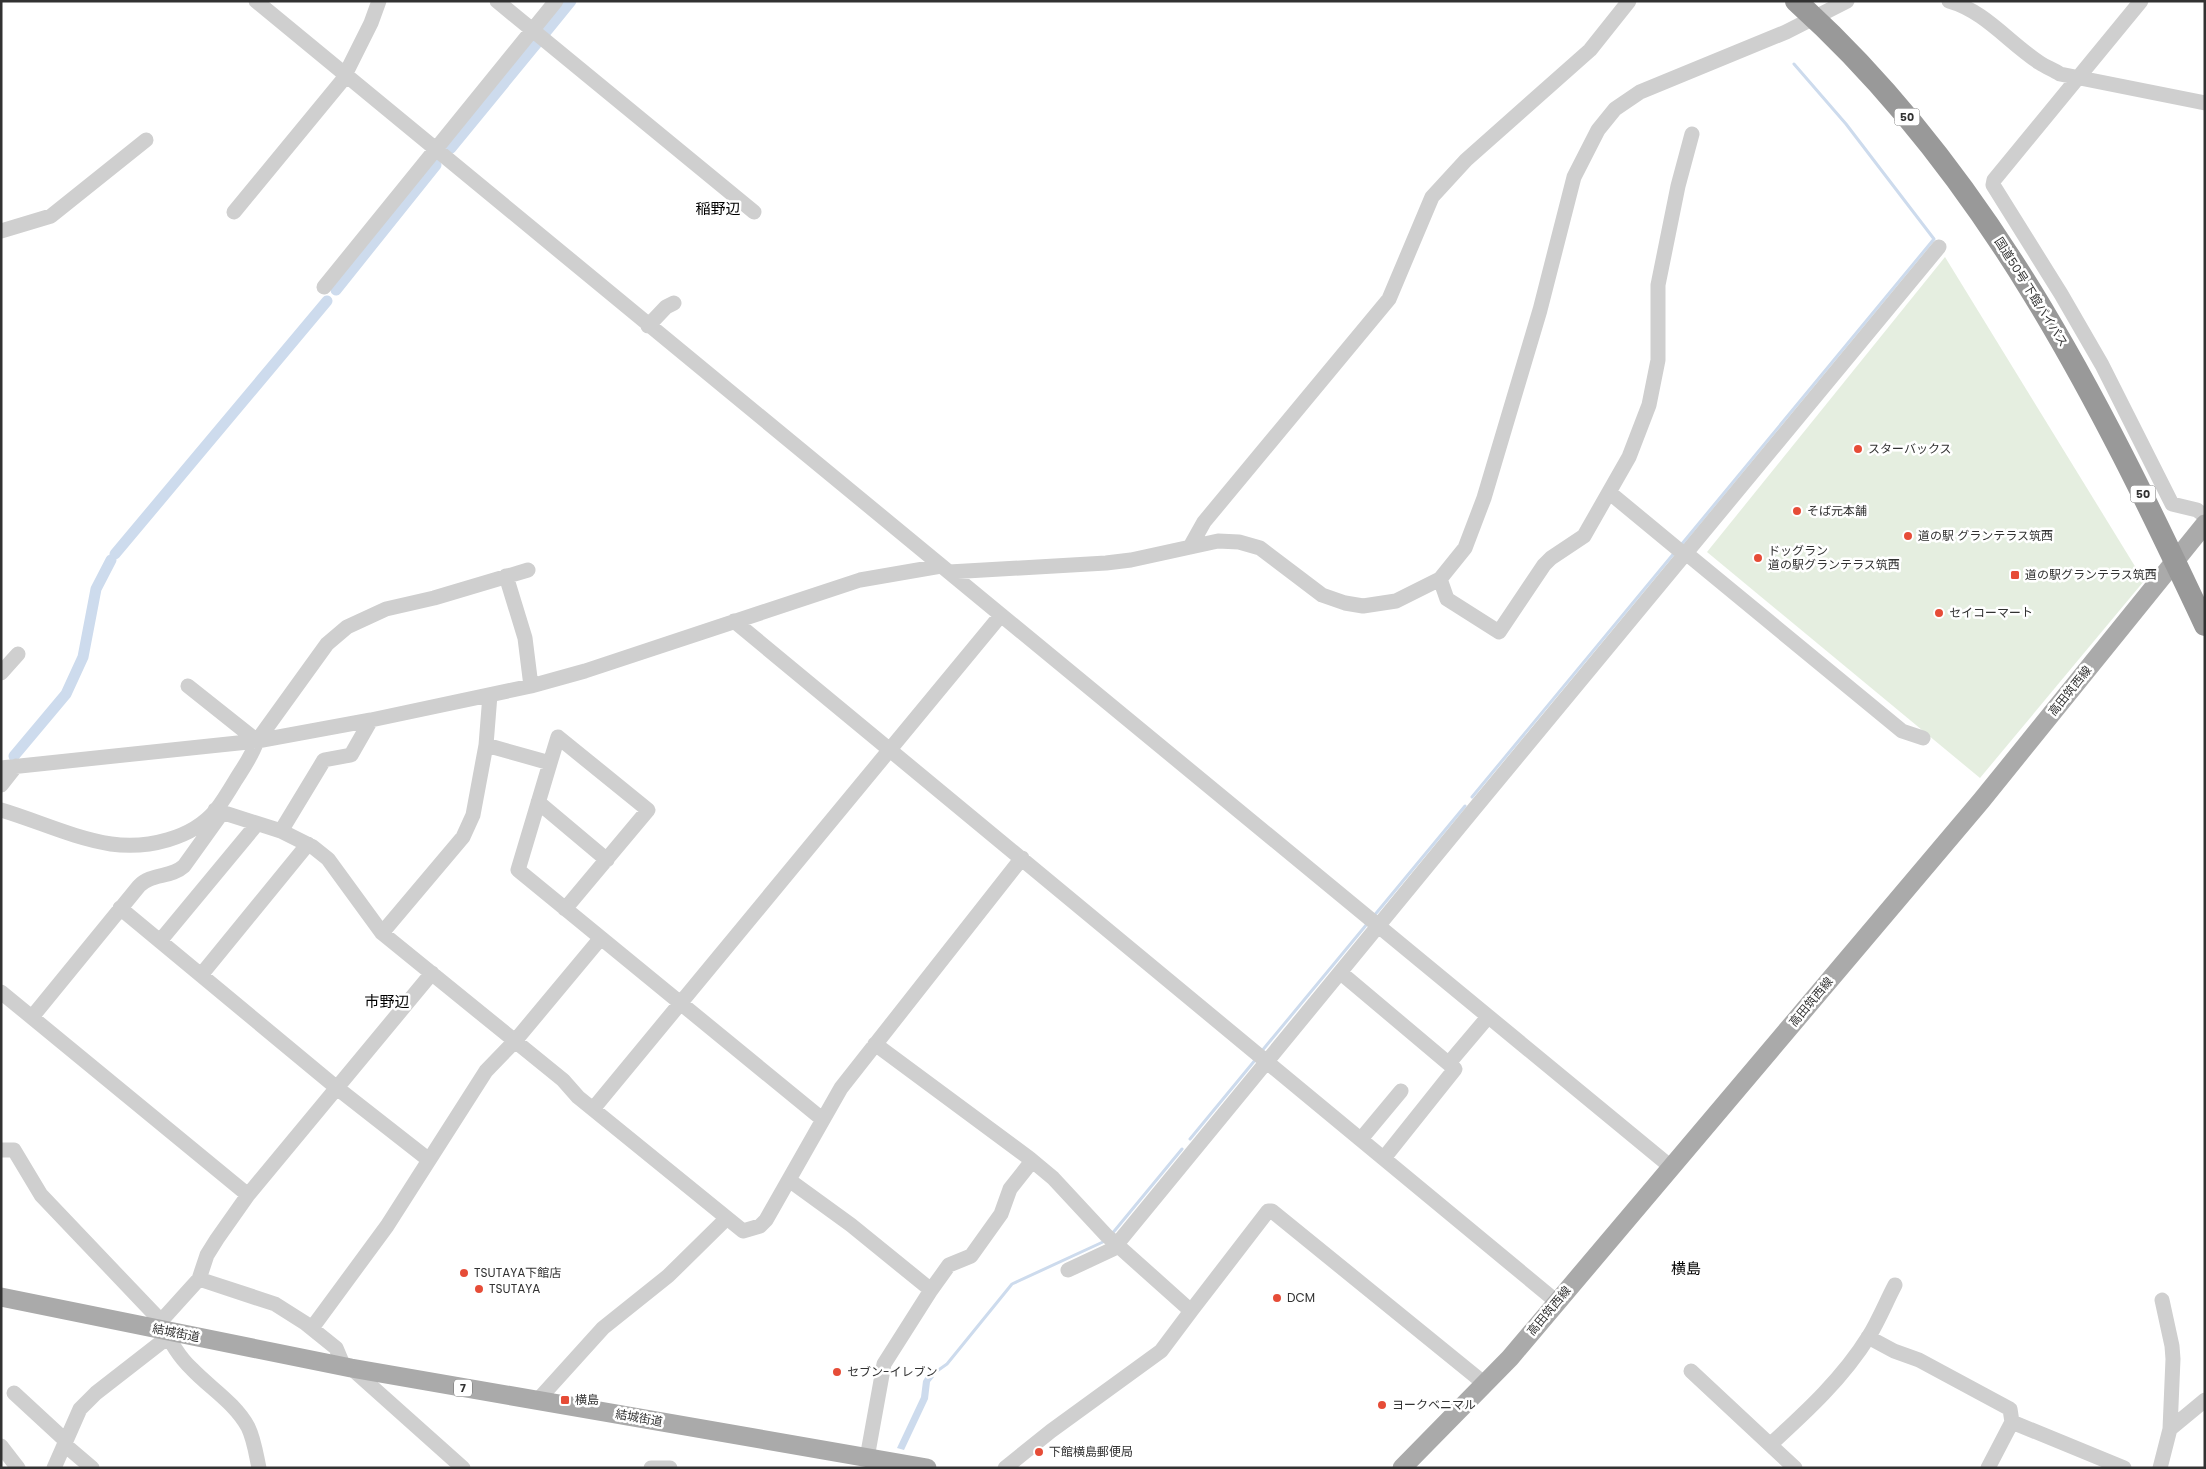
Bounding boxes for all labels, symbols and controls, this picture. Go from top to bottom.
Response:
road number: 50 [1894,108,1920,125]
district label: 稲野辺 [695,198,741,219]
street label: 国道50号 下館バイパス [1991,234,2072,350]
place label: スターバックス [1868,440,1952,457]
marker: スターバックス [1852,443,1864,455]
road number: 50 [2130,486,2156,502]
place label: そば元本舗 [1807,502,1867,519]
marker: そば元本舗 [1791,505,1803,517]
place label: 道の駅 グランテラス筑西 [1918,527,2053,544]
marker: 道の駅 グランテラス筑西 [1902,530,1914,542]
place label: ドッグラン 道の駅グランテラス筑西 [1768,542,1900,573]
marker: ドッグラン 道の駅グランテラス筑西 [1752,552,1764,564]
place label: 道の駅グランテラス筑西 [2025,566,2157,583]
marker: 道の駅グランテラス筑西 [2009,569,2021,581]
place label: セイコーマート [1949,604,2033,621]
marker: セイコーマート [1933,607,1945,619]
street label: 高田筑西線 [2044,662,2095,719]
street label: 高田筑西線 [1785,973,1836,1030]
district label: 市野辺 [364,991,410,1012]
district label: 横島 [1671,1258,1701,1279]
place label: TSUTAYA下館店 [474,1264,561,1281]
marker: TSUTAYA下館店 [458,1267,470,1279]
place label: TSUTAYA [489,1280,540,1297]
street label: 高田筑西線 [1523,1282,1574,1339]
marker: TSUTAYA [473,1283,485,1295]
place label: DCM [1287,1289,1315,1306]
marker: DCM [1271,1292,1283,1304]
street label: 結城街道 [151,1320,201,1345]
place label: セブン-イレブン [847,1363,938,1380]
marker: セブン-イレブン [831,1366,843,1378]
road number: 7 [454,1380,472,1396]
place label: 横島 [575,1391,599,1408]
marker: 横島 [559,1394,571,1406]
place label: ヨークベニマル [1392,1396,1476,1413]
marker: ヨークベニマル [1376,1399,1388,1411]
street label: 結城街道 [614,1405,664,1430]
place label: 下館横島郵便局 [1049,1443,1133,1460]
marker: 下館横島郵便局 [1033,1446,1045,1458]

